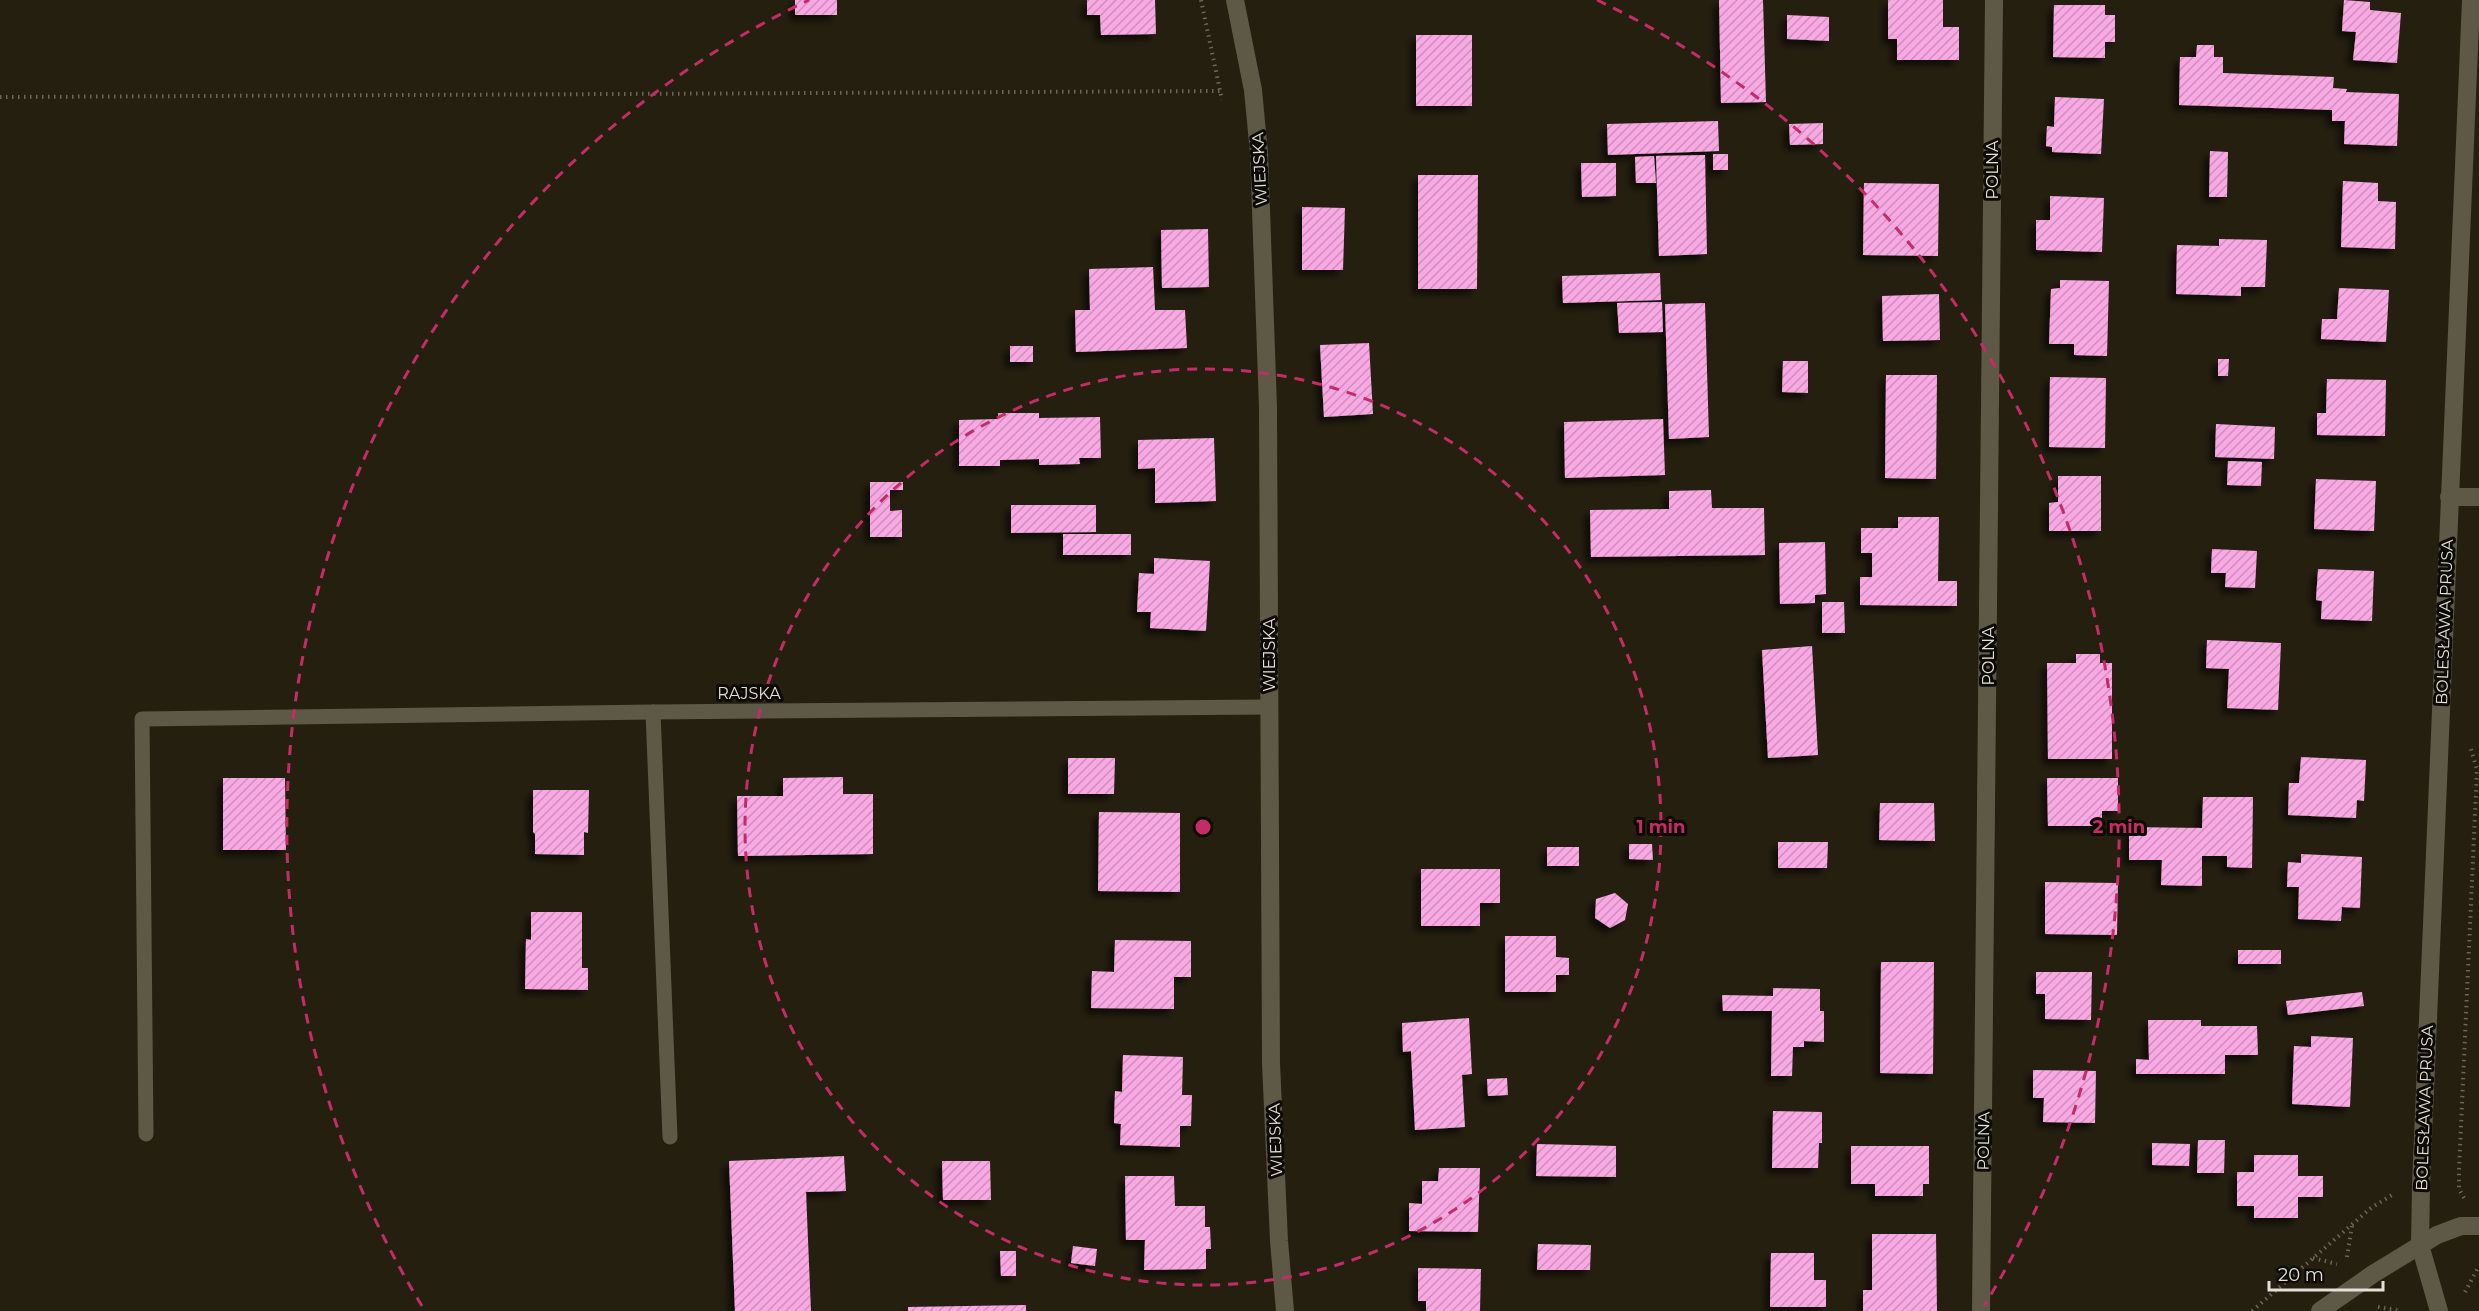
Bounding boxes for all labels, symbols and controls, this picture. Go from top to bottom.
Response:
street label: WIEJSKA [1248,131,1271,206]
street label: POLNA [1983,140,2002,199]
street label: BOLESŁAWA PRUSA [2432,538,2457,705]
street label: WIEJSKA [1260,618,1279,692]
street label: POLNA [1979,626,1998,685]
street label: RAJSKA [717,684,781,703]
text: 1 min [1637,816,1685,838]
text: 2 min [2093,816,2145,838]
centre of rings [1193,817,1213,837]
street label: BOLESŁAWA PRUSA [2412,1024,2437,1191]
street label: WIEJSKA [1265,1102,1286,1177]
street label: POLNA [1973,1111,1994,1171]
scale bar [2269,1254,2383,1292]
text: 20 m [2278,1264,2324,1286]

